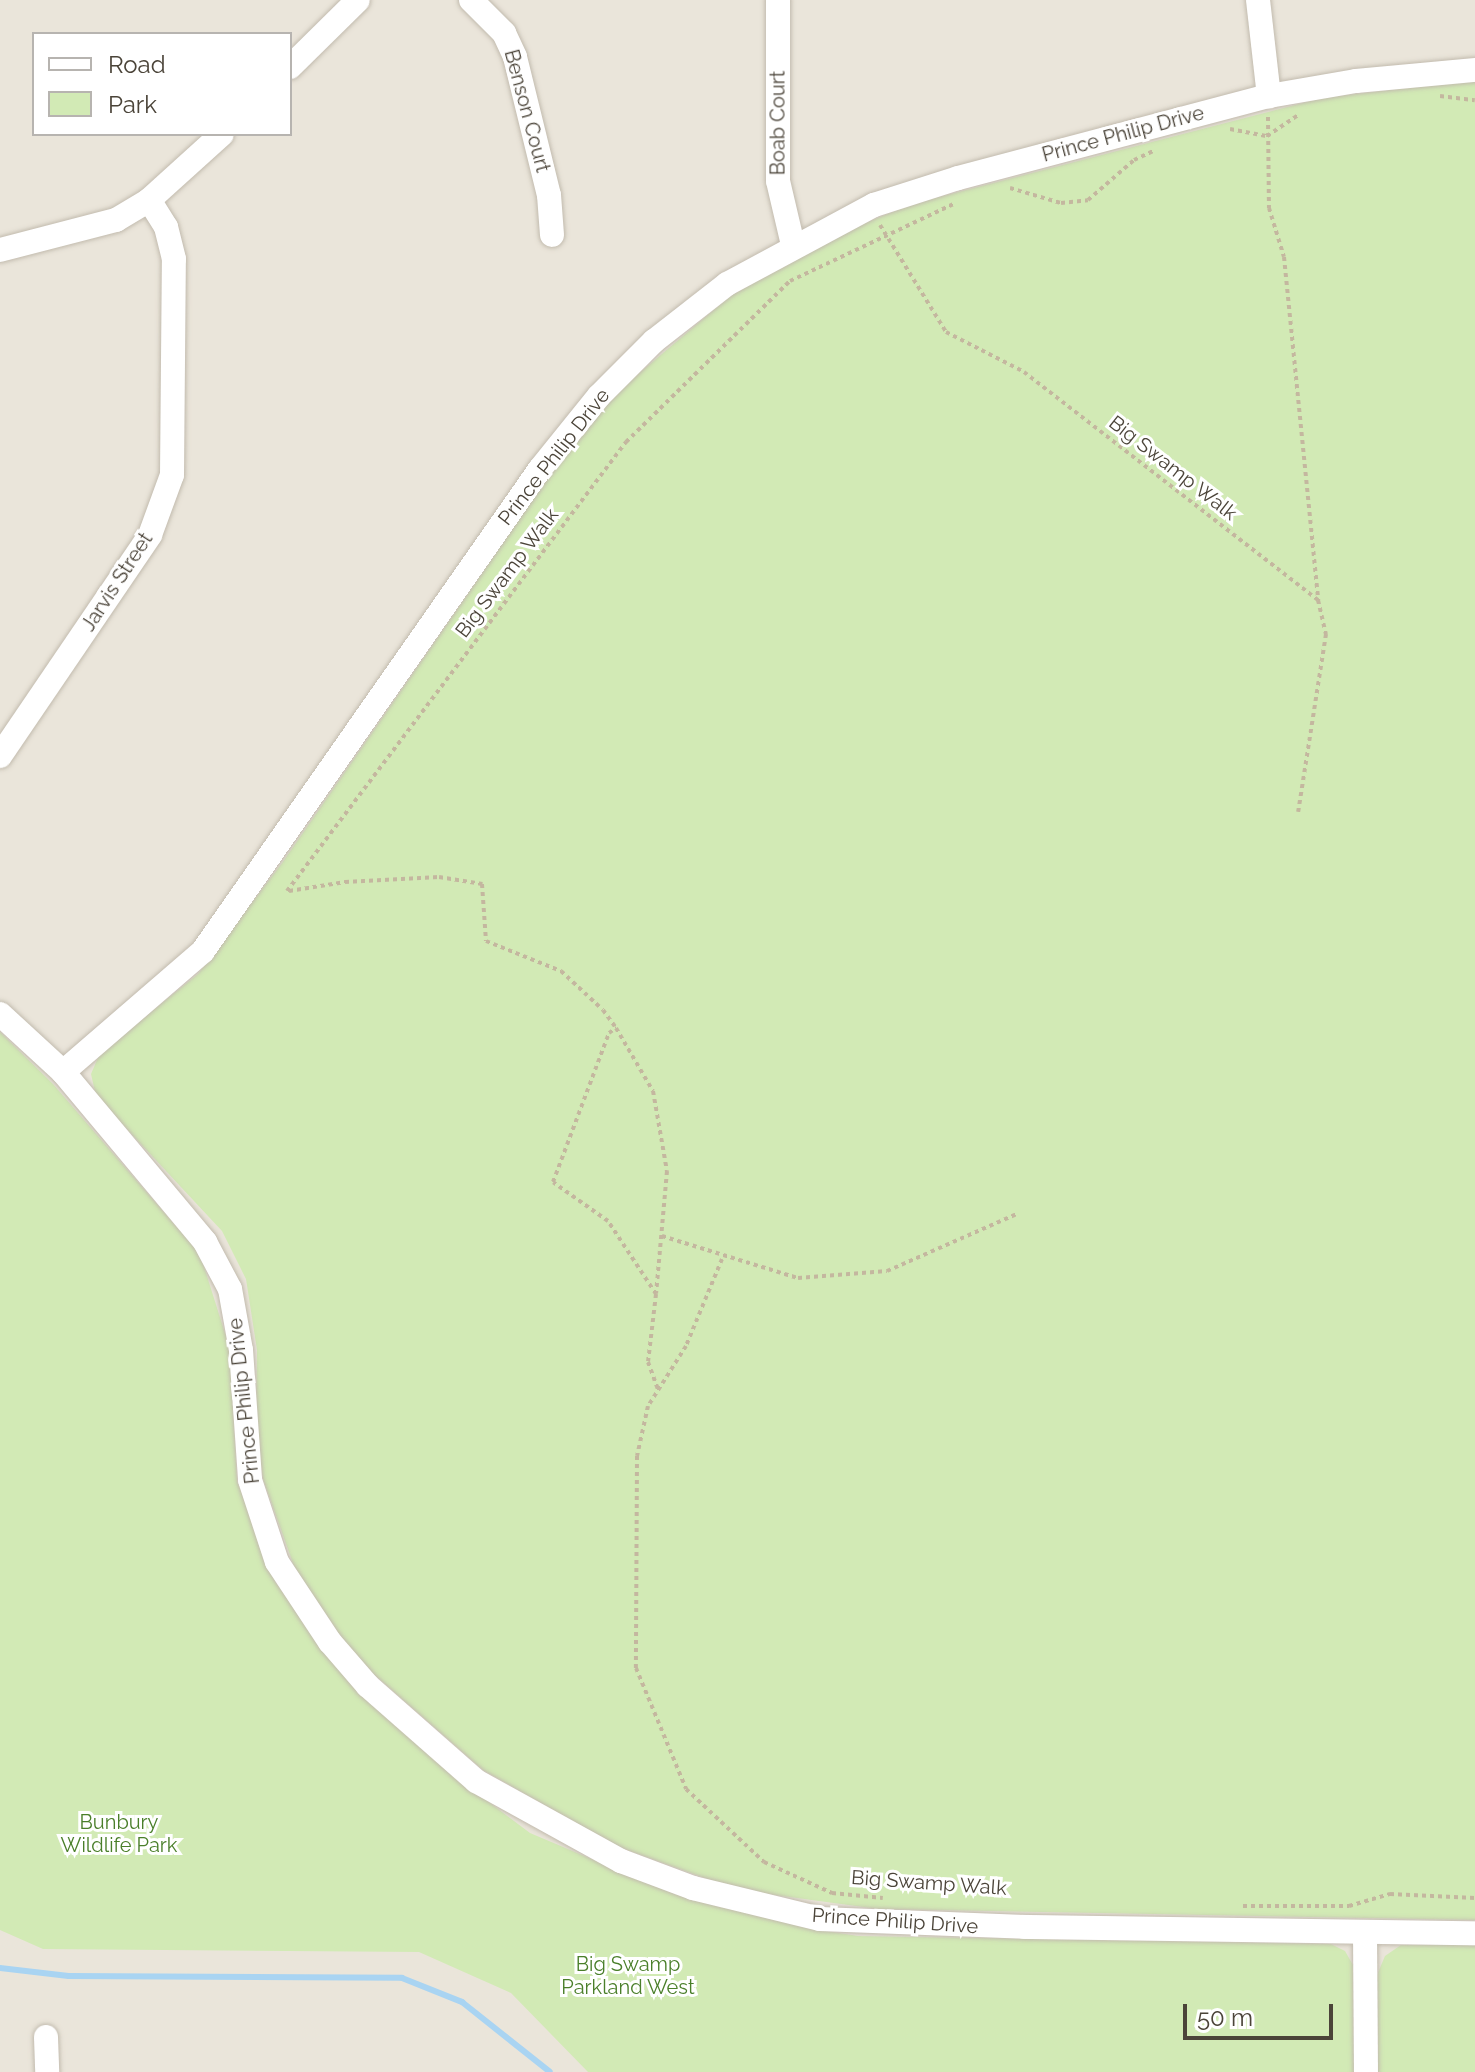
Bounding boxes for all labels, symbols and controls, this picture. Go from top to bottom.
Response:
legend [32,32,292,136]
street label: Benson Court [499,47,555,175]
text: Road [108,50,166,79]
street label: Boab Court [766,71,790,175]
text: Park [108,90,157,119]
street label: Prince Philip Drive [1039,101,1207,167]
street label: Prince Philip Drive [493,384,615,530]
street label: Big Swamp Walk [1104,410,1242,526]
street label: Big Swamp Walk [450,503,564,643]
street label: Jarvis Street [76,528,158,636]
street label: Prince Philip Drive [223,1317,265,1485]
park label: Bunbury Wildlife Park [61,1810,177,1857]
street label: Big Swamp Walk [850,1866,1008,1900]
street label: Prince Philip Drive [811,1903,979,1939]
park label: Big Swamp Parkland West [561,1953,695,2000]
scale bar [1187,1988,1337,2038]
text: 50 m [1197,2003,1253,2032]

